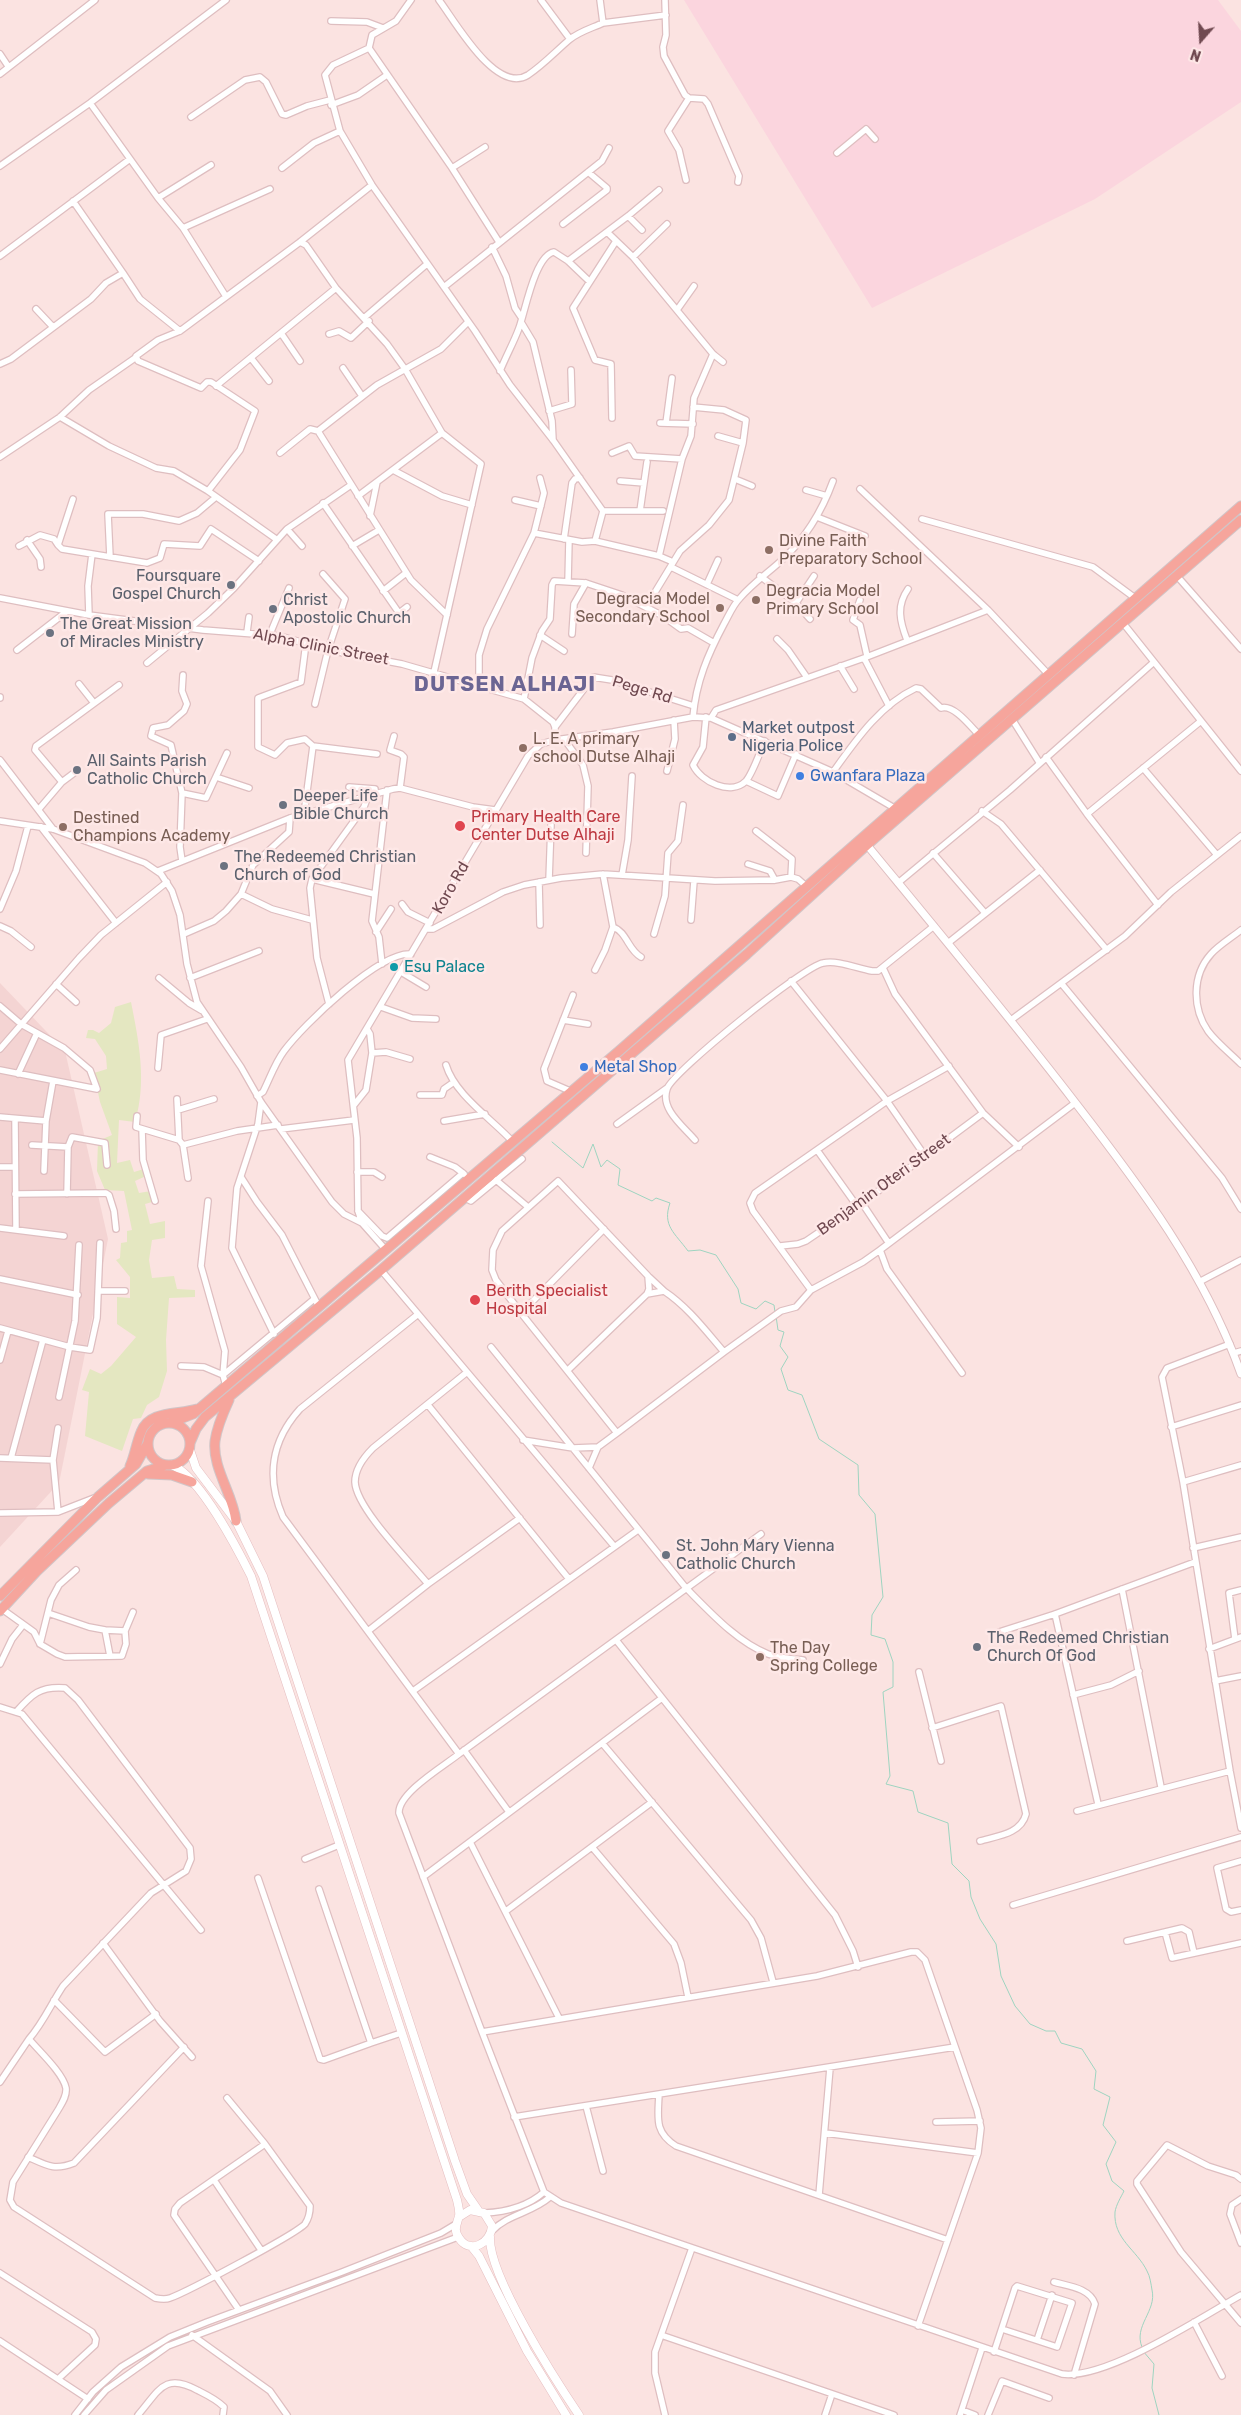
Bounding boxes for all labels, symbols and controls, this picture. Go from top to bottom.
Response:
north arrow [1176,15,1226,65]
text: N [1188,45,1203,64]
place label: Divine Faith Preparatory School [779,531,922,569]
marker: Divine Faith Preparatory School [763,544,775,556]
place label: Foursquare Gospel Church [112,566,221,604]
marker: Foursquare Gospel Church [225,579,237,591]
place label: Degracia Model Primary School [766,581,880,619]
place label: Degracia Model Secondary School [575,589,710,627]
place label: Christ Apostolic Church [283,590,411,628]
marker: Degracia Model Primary School [750,594,762,606]
marker: Degracia Model Secondary School [714,602,726,614]
marker: Christ Apostolic Church [267,603,279,615]
place label: The Great Mission of Miracles Ministry [60,614,204,652]
street label: Alpha Clinic Street [252,624,390,670]
marker: The Great Mission of Miracles Ministry [44,627,56,639]
district label: DUTSEN ALHAJI [412,672,598,698]
street label: Pege Rd [610,672,674,708]
place label: Market outpost Nigeria Police [742,718,855,756]
place label: L. E. A primary school Dutse Alhaji [533,729,675,767]
marker: Market outpost Nigeria Police [726,731,738,743]
marker: L. E. A primary school Dutse Alhaji [517,742,529,754]
place label: All Saints Parish Catholic Church [87,751,207,789]
marker: All Saints Parish Catholic Church [71,764,83,776]
place label: Gwanfara Plaza [810,766,925,786]
marker: Gwanfara Plaza [794,770,806,782]
place label: Deeper Life Bible Church [293,786,388,824]
marker: Deeper Life Bible Church [277,799,289,811]
place label: Primary Health Care Center Dutse Alhaji [471,807,621,845]
place label: Destined Champions Academy [73,808,230,846]
marker: Primary Health Care Center Dutse Alhaji [453,819,467,833]
marker: Destined Champions Academy [57,821,69,833]
place label: The Redeemed Christian Church of God [234,847,416,885]
street label: Koro Rd [428,858,474,918]
marker: The Redeemed Christian Church of God [218,860,230,872]
place label: Esu Palace [404,957,485,977]
marker: Esu Palace [388,961,400,973]
place label: Metal Shop [594,1057,677,1077]
marker: Metal Shop [578,1061,590,1073]
street label: Benjamin Oteri Street [814,1130,954,1240]
place label: Berith Specialist Hospital [486,1281,608,1319]
marker: Berith Specialist Hospital [468,1293,482,1307]
place label: St. John Mary Vienna Catholic Church [676,1536,835,1574]
marker: St. John Mary Vienna Catholic Church [660,1549,672,1561]
place label: The Redeemed Christian Church Of God [987,1628,1169,1666]
place label: The Day Spring College [770,1638,878,1676]
marker: The Redeemed Christian Church Of God [971,1641,983,1653]
marker: The Day Spring College [754,1651,766,1663]

